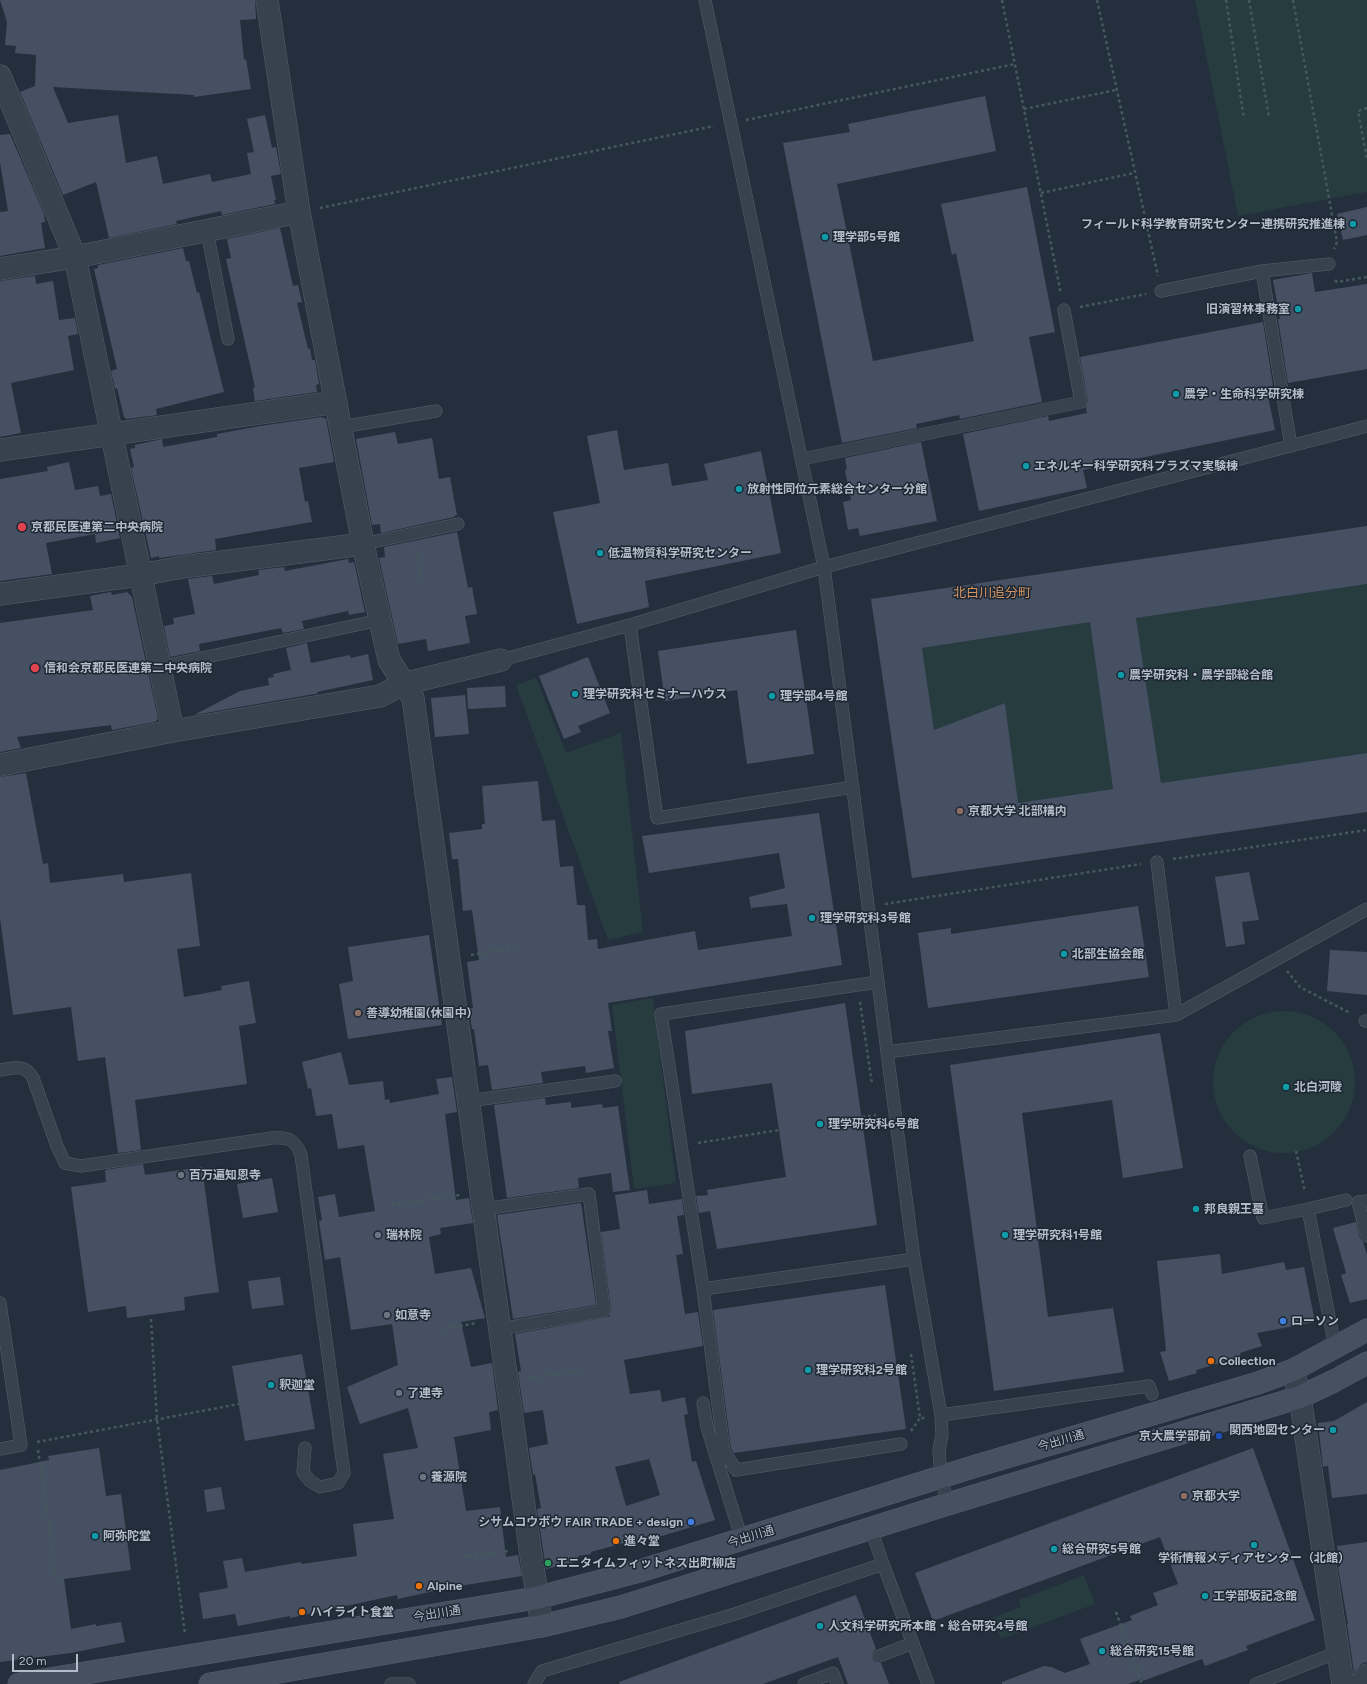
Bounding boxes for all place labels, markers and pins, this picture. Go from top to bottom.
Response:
place label: フィールド科学教育研究センター連携研究推進棟 [1081,217,1345,231]
marker: フィールド科学教育研究センター連携研究推進棟 [1348,219,1358,229]
place label: 理学部5号館 [833,230,900,244]
marker: 理学部5号館 [820,232,830,242]
place label: 旧演習林事務室 [1206,302,1290,316]
marker: 旧演習林事務室 [1293,304,1303,314]
place label: 農学・生命科学研究棟 [1184,387,1304,401]
marker: 農学・生命科学研究棟 [1171,389,1181,399]
place label: エネルギー科学研究科プラズマ実験棟 [1034,459,1238,473]
marker: エネルギー科学研究科プラズマ実験棟 [1021,461,1031,471]
place label: 放射性同位元素総合センター分館 [747,482,927,496]
marker: 放射性同位元素総合センター分館 [734,484,744,494]
place label: 京都民医連第二中央病院 [31,520,163,534]
marker: 京都民医連第二中央病院 [16,521,28,533]
place label: 低温物質科学研究センター [608,546,752,560]
marker: 低温物質科学研究センター [595,548,605,558]
place label: 信和会京都民医連第二中央病院 [44,661,212,675]
marker: 信和会京都民医連第二中央病院 [29,662,41,674]
place label: 農学研究科・農学部総合館 [1129,668,1273,682]
marker: 農学研究科・農学部総合館 [1116,670,1126,680]
place label: 理学研究科セミナーハウス [583,687,727,701]
marker: 理学研究科セミナーハウス [570,689,580,699]
place label: 理学部4号館 [780,689,848,703]
marker: 理学部4号館 [767,691,777,701]
place label: 京都大学 北部構内 [968,804,1067,818]
marker: 京都大学 北部構内 [955,806,965,816]
place label: 理学研究科3号館 [820,911,911,925]
marker: 理学研究科3号館 [807,913,817,923]
place label: 北部生協会館 [1072,947,1144,961]
marker: 北部生協会館 [1059,949,1069,959]
place label: 善導幼稚園(休園中) [366,1006,471,1020]
marker: 善導幼稚園(休園中) [353,1008,363,1018]
place label: 北白河陵 [1294,1080,1342,1094]
marker: 北白河陵 [1281,1082,1291,1092]
place label: 理学研究科6号館 [828,1117,919,1131]
marker: 理学研究科6号館 [815,1119,825,1129]
place label: 百万遍知恩寺 [189,1168,261,1182]
marker: 百万遍知恩寺 [176,1170,186,1180]
place label: 邦良親王墓 [1204,1202,1264,1216]
marker: 邦良親王墓 [1191,1204,1201,1214]
place label: 瑞林院 [386,1228,422,1242]
place label: 理学研究科1号館 [1013,1228,1102,1242]
marker: 瑞林院 [373,1230,383,1240]
marker: 理学研究科1号館 [1000,1230,1010,1240]
place label: 如意寺 [395,1308,431,1322]
marker: 如意寺 [382,1310,392,1320]
place label: ローソン [1291,1314,1339,1328]
marker: ローソン [1278,1316,1288,1326]
place label: Collection [1219,1354,1276,1368]
marker: Collection [1206,1356,1216,1366]
place label: 理学研究科2号館 [816,1363,907,1377]
marker: 理学研究科2号館 [803,1365,813,1375]
place label: 釈迦堂 [279,1378,315,1392]
marker: 釈迦堂 [266,1380,276,1390]
place label: 了連寺 [407,1386,443,1400]
marker: 了連寺 [394,1388,404,1398]
place label: 関西地図センター [1229,1423,1325,1437]
marker: 関西地図センター [1328,1425,1338,1435]
place label: 京大農学部前 [1139,1429,1211,1443]
marker: 京大農学部前 [1214,1431,1224,1441]
place label: 養源院 [431,1470,467,1484]
marker: 養源院 [418,1472,428,1482]
place label: 京都大学 [1192,1489,1240,1503]
marker: 京都大学 [1179,1491,1189,1501]
place label: シサムコウボウ FAIR TRADE + design [478,1515,683,1529]
marker: シサムコウボウ FAIR TRADE + design [686,1517,696,1527]
place label: 阿弥陀堂 [103,1529,151,1543]
marker: 阿弥陀堂 [90,1531,100,1541]
place label: 進々堂 [624,1534,660,1548]
marker: 進々堂 [611,1536,621,1546]
marker: 学術情報メディアセンター（北館） [1249,1540,1259,1550]
place label: 総合研究5号館 [1062,1542,1141,1556]
marker: 総合研究5号館 [1049,1544,1059,1554]
place label: 学術情報メディアセンター（北館） [1158,1551,1350,1565]
place label: エニタイムフィットネス出町柳店 [556,1556,736,1570]
marker: エニタイムフィットネス出町柳店 [543,1558,553,1568]
place label: Alpine [427,1579,462,1593]
marker: Alpine [414,1581,424,1591]
place label: 工学部坂記念館 [1213,1589,1297,1603]
marker: 工学部坂記念館 [1200,1591,1210,1601]
place label: ハイライト食堂 [310,1605,394,1619]
marker: ハイライト食堂 [297,1607,307,1617]
place label: 人文科学研究所本館・総合研究4号館 [828,1619,1028,1633]
marker: 人文科学研究所本館・総合研究4号館 [815,1621,825,1631]
place label: 総合研究15号館 [1110,1644,1194,1658]
marker: 総合研究15号館 [1097,1646,1107,1656]

